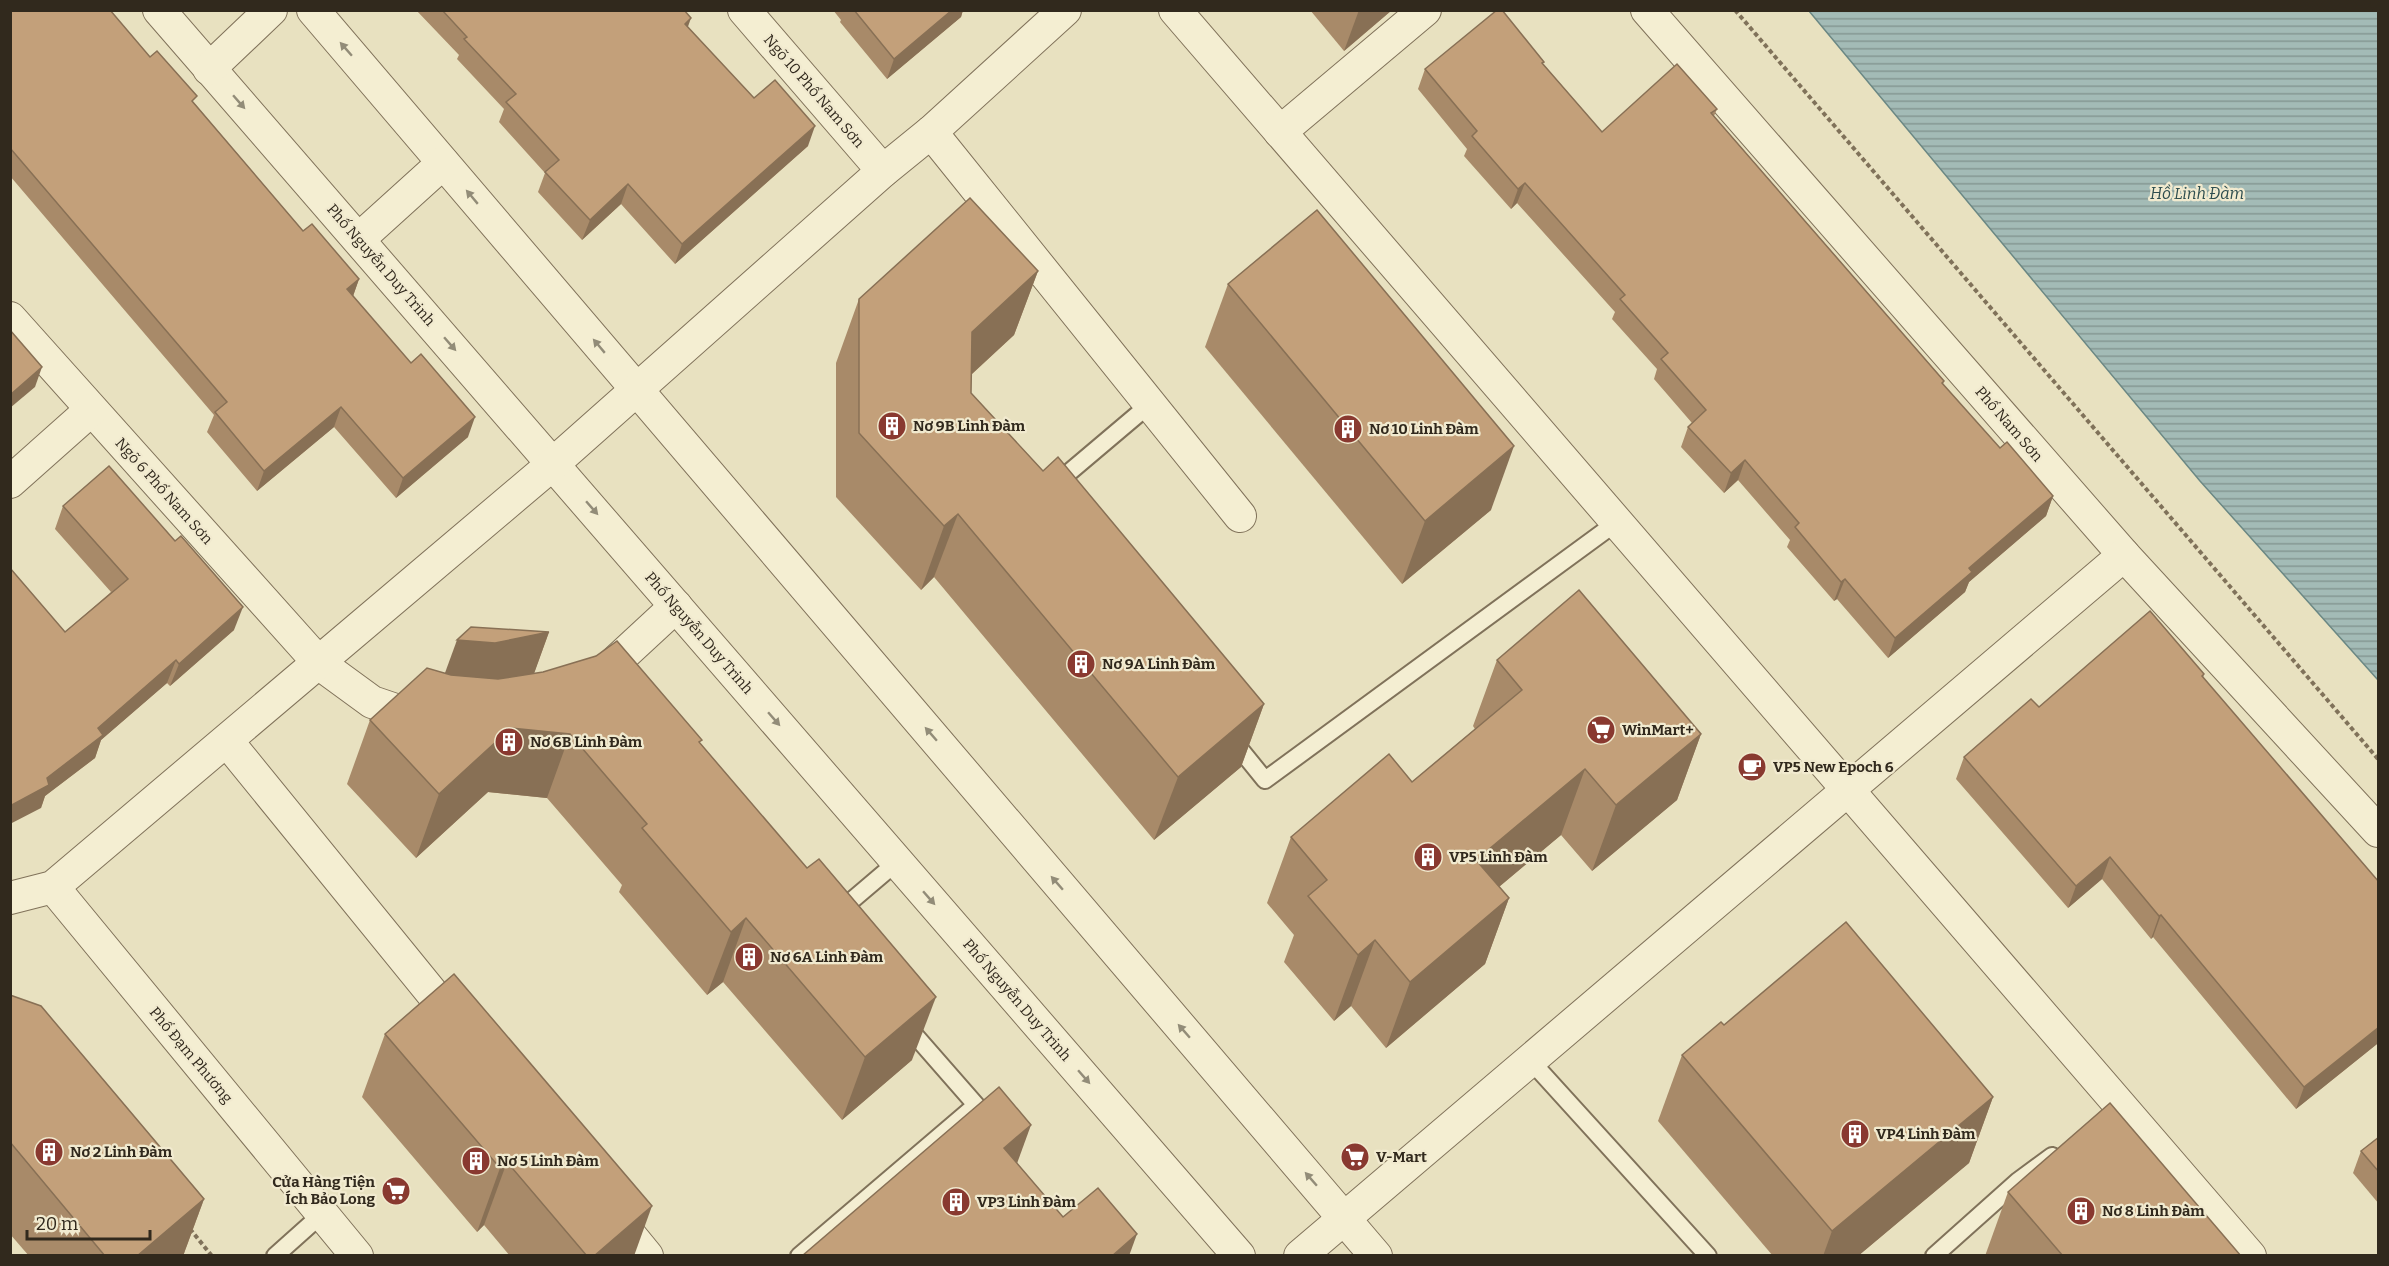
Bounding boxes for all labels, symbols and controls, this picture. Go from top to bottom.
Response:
street label: Ngõ 10 Phố Nam Sơn [760,31,868,152]
one-way arrow [339,41,352,57]
one-way arrow [232,94,245,109]
water label: Hồ Linh Đàm [2150,183,2244,203]
one-way arrow [466,189,479,205]
street label: Phố Nguyễn Duy Trinh [323,200,439,330]
one-way arrow [443,336,456,351]
one-way arrow [593,339,606,354]
street label: Phố Nam Sơn [1971,383,2047,466]
building icon: Nơ 9B Linh Đàm [876,410,908,442]
building icon: Nơ 10 Linh Đàm [1332,413,1364,445]
place label: Nơ 9B Linh Đàm [913,417,1026,435]
place label: Nơ 10 Linh Đàm [1369,420,1479,438]
street label: Ngõ 6 Phố Nam Sơn [111,434,217,548]
one-way arrow [585,500,598,515]
street label: Phố Nguyễn Duy Trinh [641,568,757,698]
building icon: Nơ 9A Linh Đàm [1065,648,1097,680]
place label: Nơ 9A Linh Đàm [1102,655,1216,673]
one-way arrow [767,711,780,727]
supermarket icon: WinMart+ [1585,714,1617,746]
place label: WinMart+ [1622,721,1694,739]
building icon: Nơ 6B Linh Đàm [493,726,525,758]
one-way arrow [925,727,938,742]
place label: Nơ 6B Linh Đàm [530,733,643,751]
cafe icon: VP5 New Epoch 6 [1736,751,1768,783]
place label: VP5 New Epoch 6 [1773,758,1894,776]
building icon: VP5 Linh Đàm [1412,841,1444,873]
place label: VP5 Linh Đàm [1449,848,1548,866]
one-way arrow [1051,875,1064,891]
one-way arrow [922,890,935,905]
street label: Phố Nguyễn Duy Trinh [959,935,1075,1065]
building icon: Nơ 6A Linh Đàm [733,941,765,973]
place label: Nơ 6A Linh Đàm [770,948,884,966]
street label: Phố Đạm Phương [146,1003,236,1107]
one-way arrow [1178,1024,1191,1039]
one-way arrow [1077,1069,1090,1084]
building icon: VP4 Linh Đàm [1839,1118,1871,1150]
place label: VP4 Linh Đàm [1876,1125,1976,1143]
building icon: Nơ 2 Linh Đàm [33,1136,65,1168]
supermarket icon: V-Mart [1339,1141,1371,1173]
place label: Nơ 2 Linh Đàm [70,1143,173,1161]
building icon: Nơ 5 Linh Đàm [460,1145,492,1177]
place label: V-Mart [1376,1148,1427,1166]
place label: Nơ 5 Linh Đàm [497,1152,599,1170]
one-way arrow [1305,1172,1318,1187]
place label: Cửa Hàng Tiện Ích Bảo Long [272,1173,375,1208]
supermarket icon: Cửa Hàng Tiện Ích Bảo Long [380,1175,412,1207]
building icon: VP3 Linh Đàm [940,1186,972,1218]
place label: VP3 Linh Đàm [977,1193,1077,1211]
building icon: Nơ 8 Linh Đàm [2065,1195,2097,1227]
place label: Nơ 8 Linh Đàm [2102,1202,2205,1220]
scale bar [27,1203,150,1241]
text: 20 m [36,1213,78,1235]

